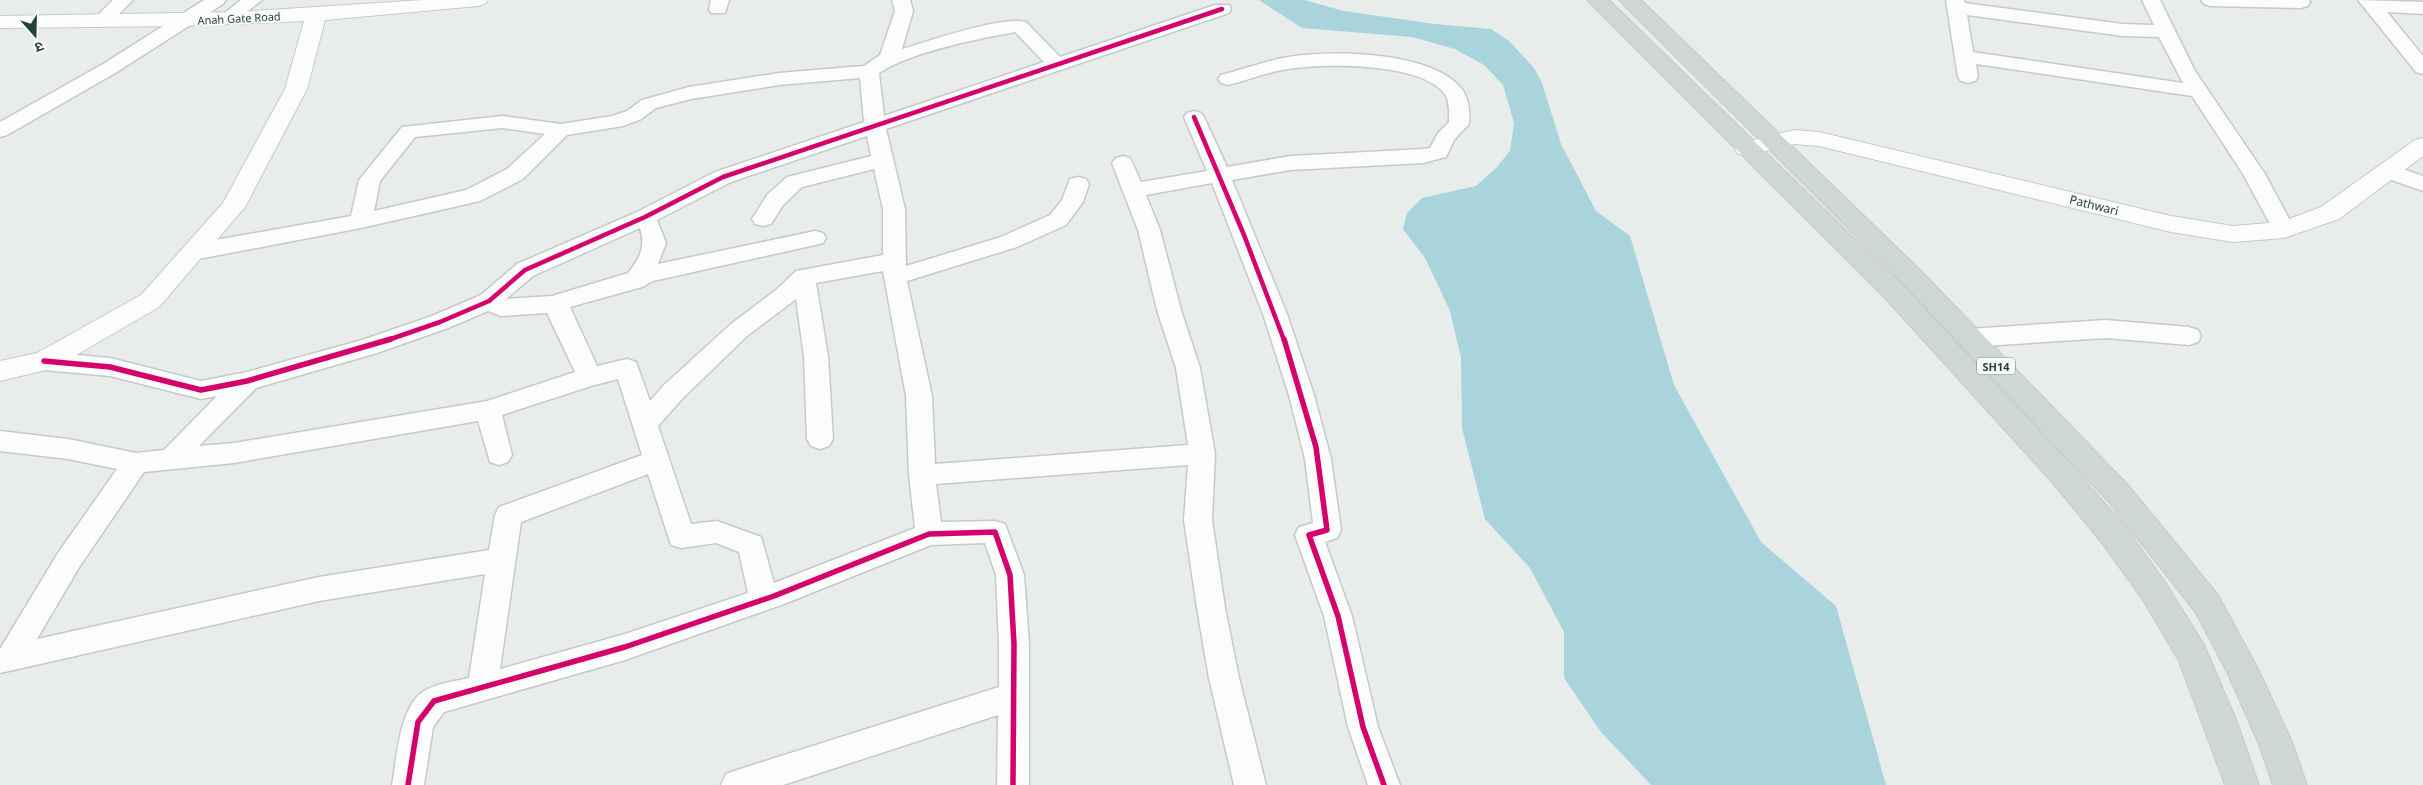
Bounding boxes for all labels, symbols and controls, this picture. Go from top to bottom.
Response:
street label: Anah Gate Road [197,8,281,28]
north arrow [10,10,60,60]
text: उ [32,37,47,58]
street label: Pathwari [2068,191,2120,219]
road number: SH14 [1977,358,2015,374]

